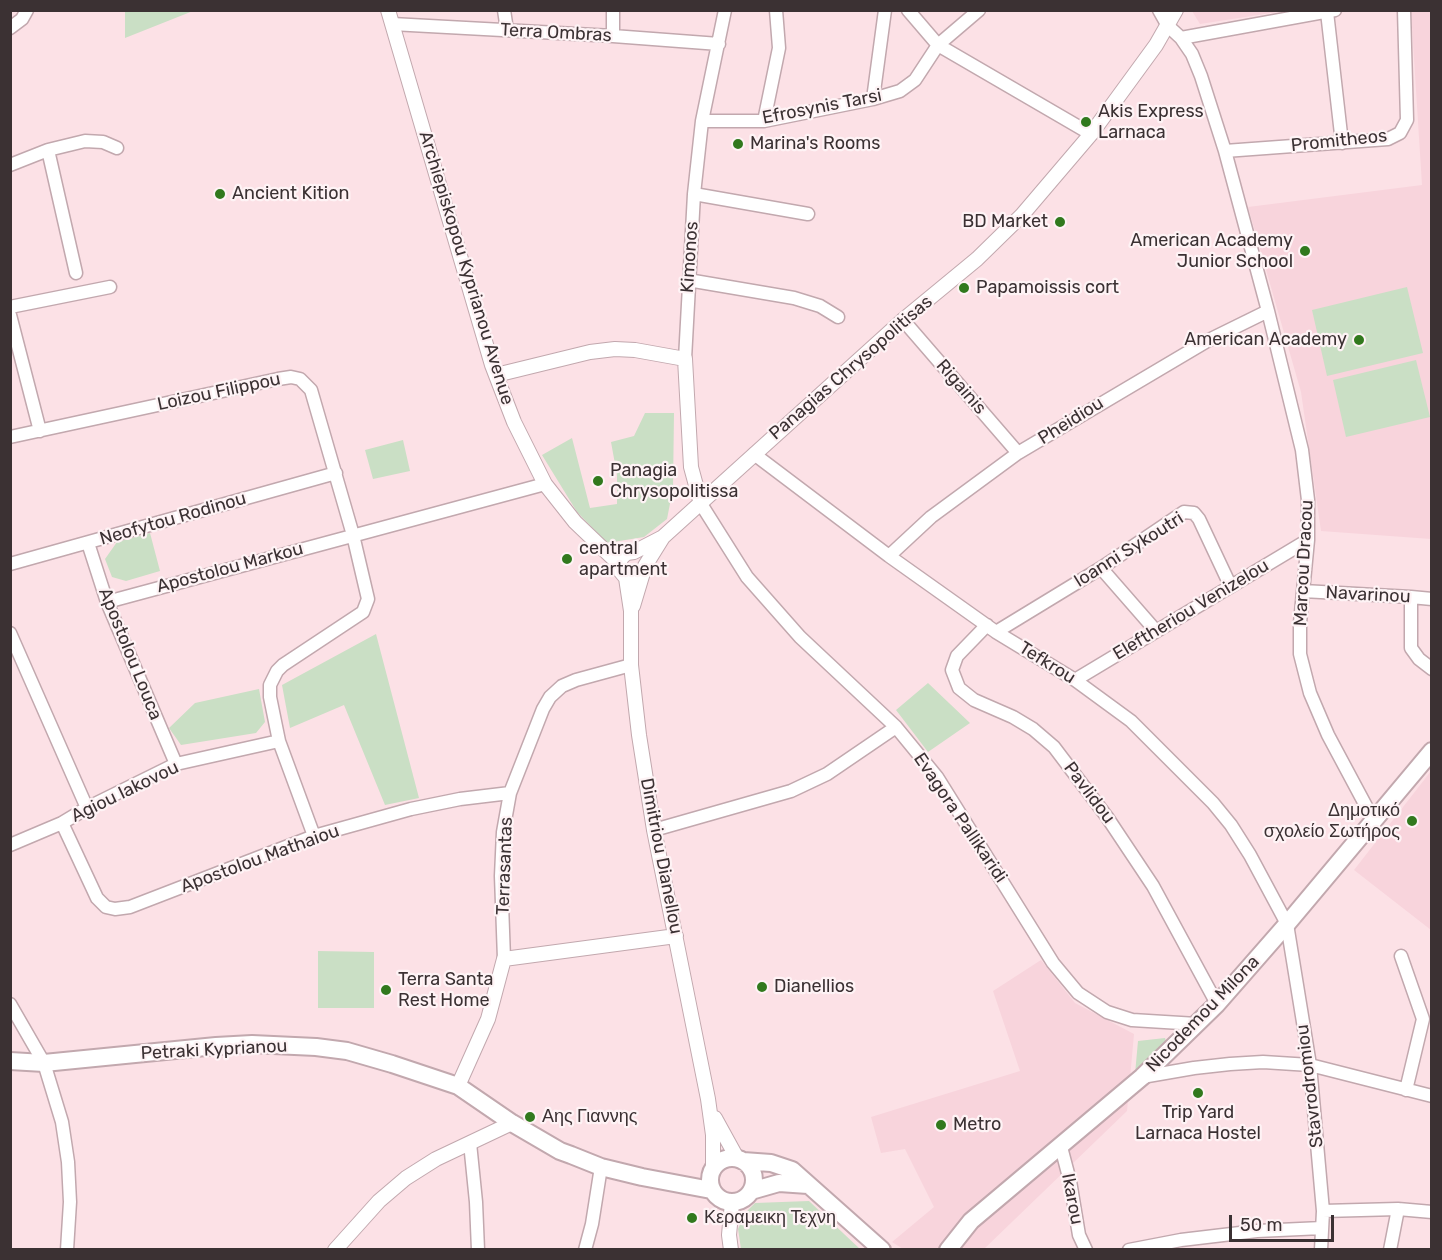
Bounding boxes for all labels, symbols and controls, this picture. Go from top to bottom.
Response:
street label: Terra Ombras [500,19,612,47]
street label: Efrosynis Tarsi [760,85,884,129]
place label: Akis Express Larnaca [1098,101,1204,144]
marker: Akis Express Larnaca [1079,115,1093,129]
street label: Promitheos [1290,125,1388,157]
street label: Archiepiskopou Kyprianou Avenue [414,129,518,407]
place label: Marina's Rooms [750,133,880,155]
marker: Marina's Rooms [731,137,745,151]
place label: Ancient Kition [232,183,349,205]
marker: Ancient Kition [213,187,227,201]
place label: BD Market [962,211,1048,233]
marker: BD Market [1053,215,1067,229]
street label: Kimonos [677,220,703,294]
place label: American Academy Junior School [1130,230,1293,272]
marker: American Academy Junior School [1298,244,1312,258]
place label: Papamoissis cort [976,277,1119,299]
marker: Papamoissis cort [957,281,971,295]
street label: Panagias Chrysopolitisas [765,291,937,445]
place label: American Academy [1184,329,1347,351]
marker: American Academy [1352,333,1366,347]
street label: Rigainis [931,355,991,419]
street label: Loizou Filippou [155,368,283,416]
street label: Pheidiou [1034,392,1108,450]
place label: Panagia Chrysopolitissa [610,460,738,502]
marker: Panagia Chrysopolitissa [591,474,605,488]
street label: Neofytou Rodinou [97,488,249,550]
street label: Marcou Dracou [1290,499,1318,627]
street label: Ioanni Sykoutri [1070,508,1188,592]
street label: Apostolou Markou [154,538,306,598]
place label: central apartment [579,538,667,580]
marker: central apartment [560,552,574,566]
street label: Eleftheriou Venizelou [1109,555,1273,665]
street label: Navarinou [1325,582,1411,608]
street label: Apostolou Louca [94,585,166,723]
street label: Tefkrou [1015,637,1079,689]
street label: Evagora Pallikaridi [909,749,1011,887]
street label: Agiou Iakovou [68,757,182,827]
street label: Pavlidou [1059,758,1119,828]
street label: Dimitriou Dianellou [635,776,687,936]
place label: Δημοτικό σχολείο Σωτήρος [1264,800,1400,842]
marker: Δημοτικό σχολείο Σωτήρος [1405,814,1419,828]
street label: Terrasantas [492,817,518,915]
street label: Apostolou Mathaiou [178,820,342,898]
street label: Nicodemou Milona [1142,951,1264,1077]
place label: Terra Santa Rest Home [398,969,494,1012]
place label: Dianellios [774,976,854,998]
marker: Dianellios [755,980,769,994]
marker: Terra Santa Rest Home [379,983,393,997]
street label: Stavrodromiou [1292,1023,1328,1149]
street label: Petraki Kyprianou [140,1035,288,1065]
marker: Trip Yard Larnaca Hostel [1191,1086,1205,1100]
place label: Trip Yard Larnaca Hostel [1135,1102,1261,1144]
place label: Αης Γιαννης [542,1106,637,1128]
marker: Αης Γιαννης [523,1110,537,1124]
place label: Metro [953,1114,1001,1136]
marker: Metro [934,1118,948,1132]
street label: Ikarou [1056,1172,1088,1226]
scale bar [1232,1203,1337,1241]
place label: Κεραμεικη Τεχνη [704,1207,836,1229]
marker: Κεραμεικη Τεχνη [685,1211,699,1225]
text: 50 m [1240,1214,1283,1236]

